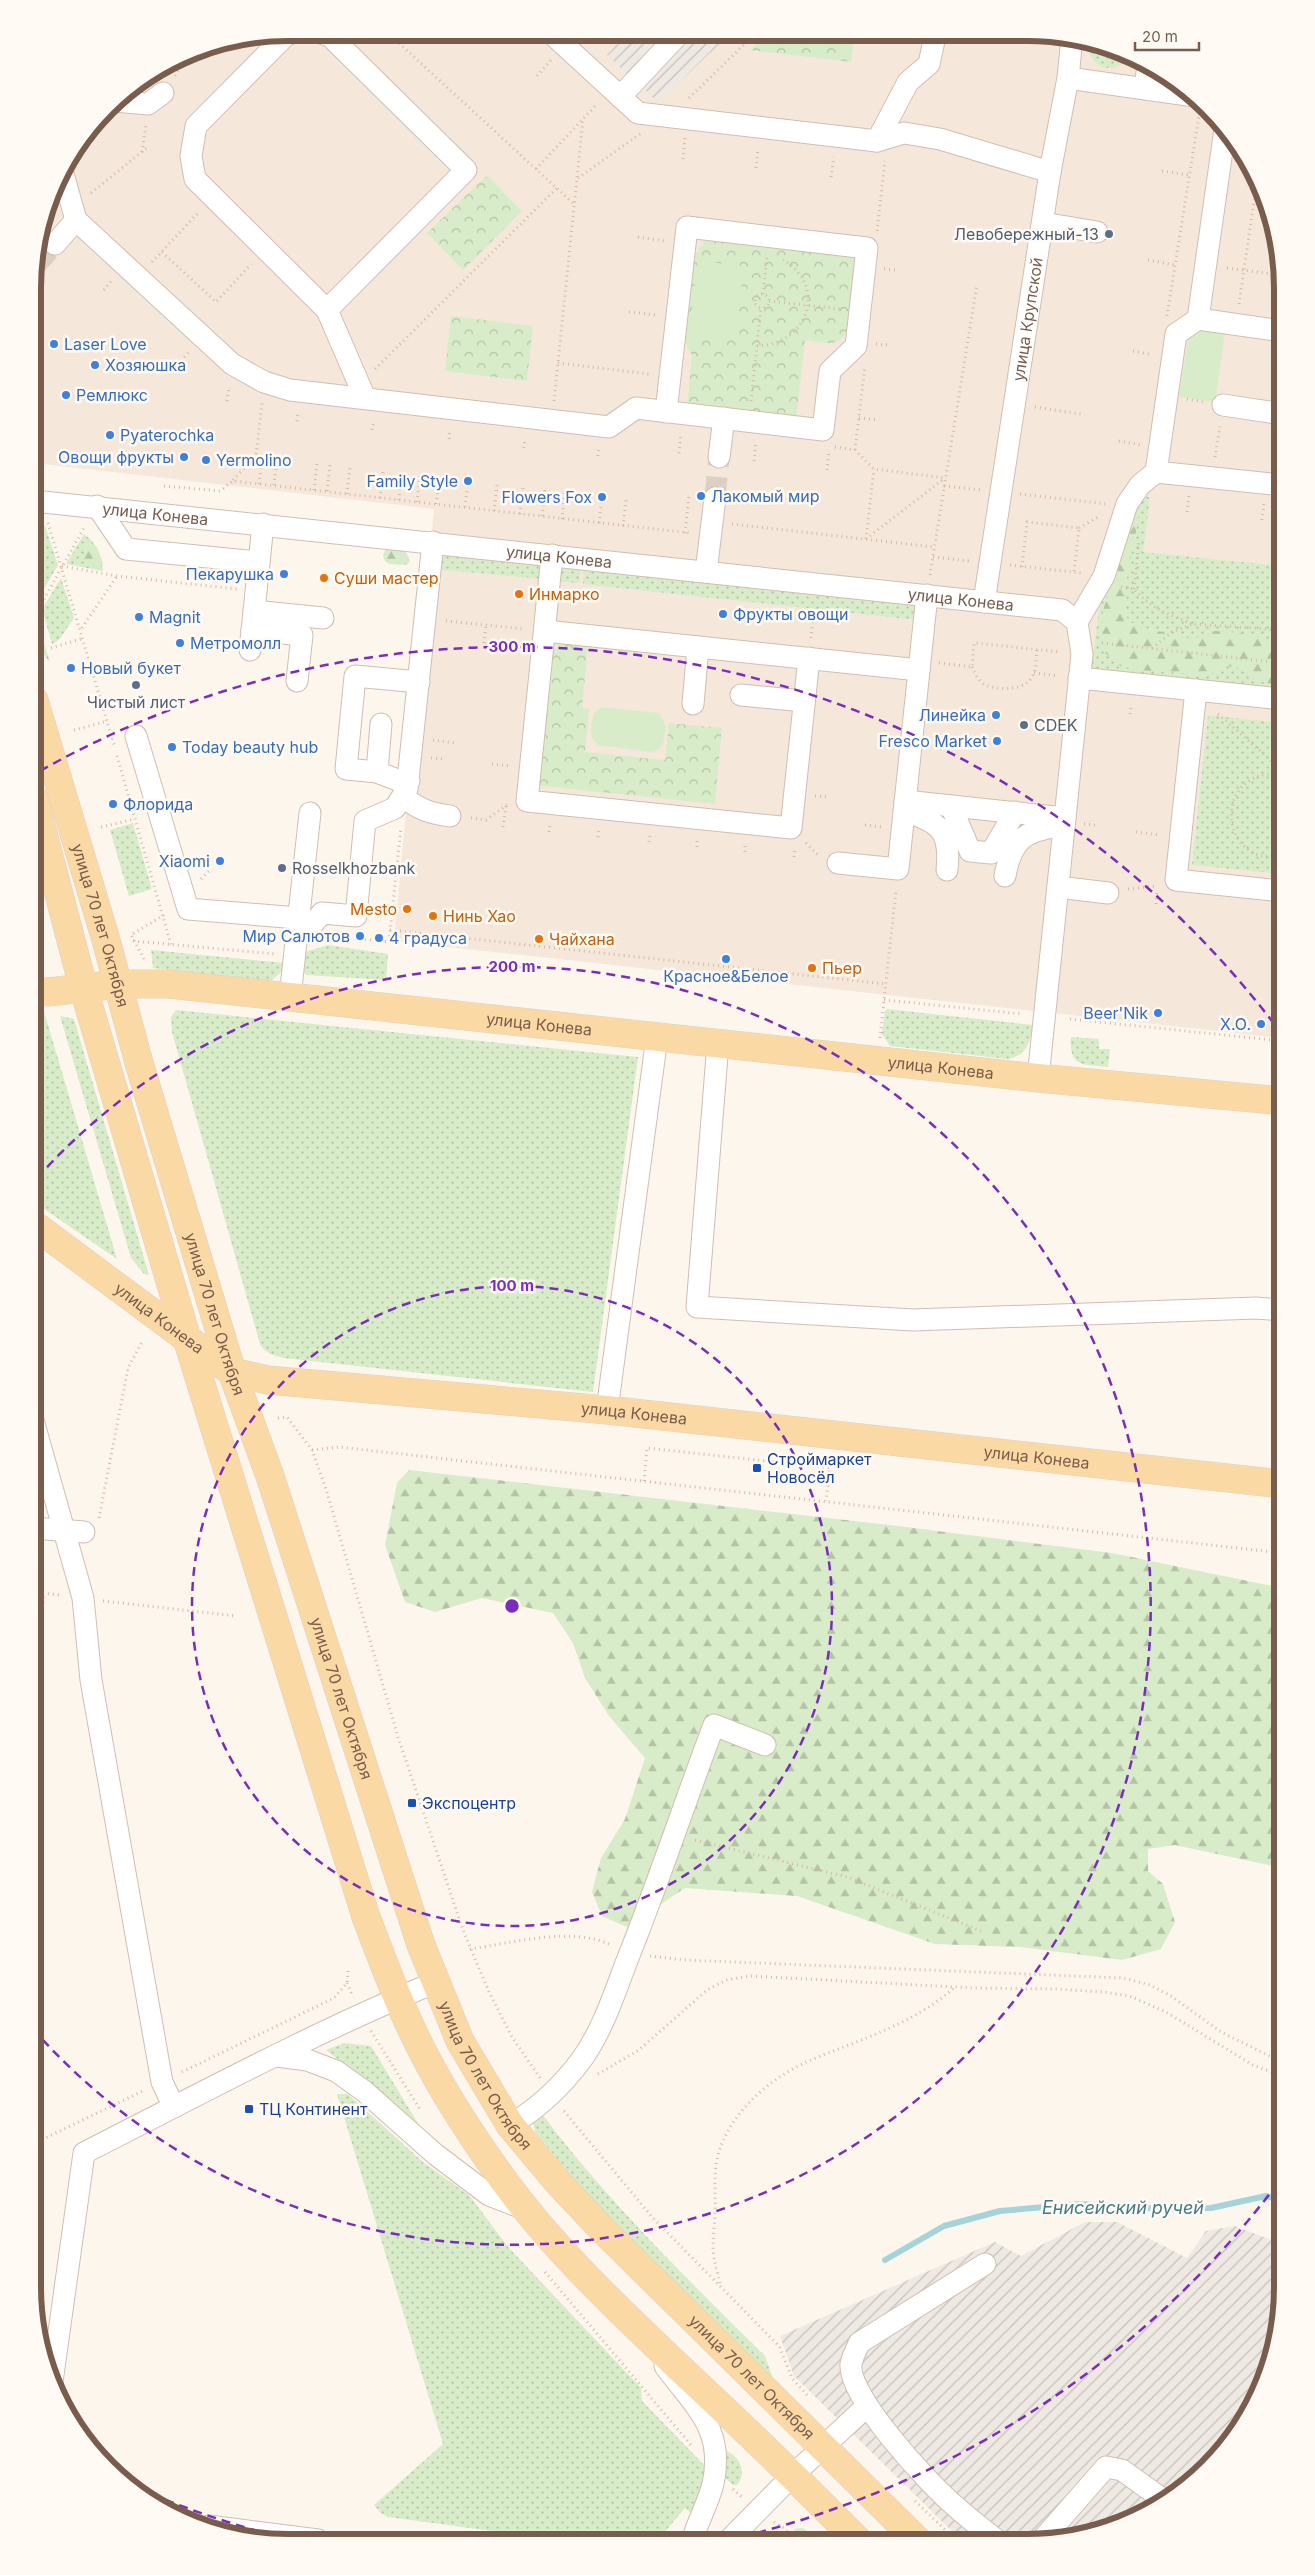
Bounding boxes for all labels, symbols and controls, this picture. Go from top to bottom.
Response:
scale bar [1135,20,1199,52]
text: 20 m [1142,27,1178,46]
place label: Левобережный-13 [954,224,1099,244]
marker: Левобережный-13 [1103,228,1115,240]
street label: улица Крупской [1008,256,1047,383]
place label: Laser Love [64,334,147,354]
marker: Laser Love [48,338,60,350]
place label: Хозяюшка [105,355,186,375]
marker: Хозяюшка [89,359,101,371]
place label: Ремлюкс [76,385,148,405]
marker: Ремлюкс [60,389,72,401]
place label: Pyaterochka [120,425,214,445]
marker: Pyaterochka [104,429,116,441]
place label: Овощи фрукты [58,447,174,467]
place label: Yermolino [216,450,292,470]
marker: Овощи фрукты [178,451,190,463]
marker: Yermolino [200,454,212,466]
place label: Family Style [367,471,458,491]
marker: Family Style [462,475,474,487]
place label: Лакомый мир [711,486,820,506]
place label: Flowers Fox [501,487,592,507]
marker: Лакомый мир [695,490,707,502]
marker: Flowers Fox [596,491,608,503]
street label: улица Конева [101,498,209,529]
street label: улица Конева [505,541,613,572]
place label: Пекарушка [186,564,274,584]
marker: Пекарушка [278,568,290,580]
place label: Суши мастер [334,568,439,588]
marker: Суши мастер [318,572,330,584]
place label: Инмарко [529,584,600,604]
street label: улица Конева [907,584,1015,615]
marker: Инмарко [513,588,525,600]
place label: Фрукты овощи [733,604,848,624]
place label: Magnit [149,607,201,627]
marker: Фрукты овощи [717,608,729,620]
marker: Magnit [133,611,145,623]
place label: Метромолл [190,633,281,653]
marker: Метромолл [174,637,186,649]
text: 300 m [488,637,536,656]
place label: Новый букет [81,658,181,678]
marker: Новый букет [65,662,77,674]
marker: Чистый лист [130,679,142,691]
place label: Чистый лист [87,692,186,712]
place label: Линейка [919,705,986,725]
marker: Линейка [990,709,1002,721]
place label: CDEK [1034,715,1078,735]
marker: CDEK [1018,719,1030,731]
place label: Fresco Market [879,731,987,751]
marker: Fresco Market [991,735,1003,747]
place label: Today beauty hub [182,737,318,757]
marker: Today beauty hub [166,741,178,753]
place label: Флорида [123,794,193,814]
marker: Флорида [107,798,119,810]
street label: улица 70 лет Октября [68,841,134,1009]
place label: Xiaomi [159,851,210,871]
marker: Xiaomi [214,855,226,867]
place label: Rosselkhozbank [292,858,416,878]
marker: Rosselkhozbank [276,862,288,874]
place label: Mesto [350,899,397,919]
marker: Mesto [401,903,413,915]
place label: Нинь Хао [443,906,516,926]
marker: Нинь Хао [427,910,439,922]
place label: Мир Салютов [243,926,350,946]
place label: 4 градуса [389,928,467,948]
place label: Чайхана [549,929,615,949]
marker: Мир Салютов [354,930,366,942]
marker: 4 градуса [373,932,385,944]
marker: Чайхана [533,933,545,945]
marker: Красное&Белое [720,953,732,965]
text: 200 m [489,957,535,976]
place label: Пьер [822,958,862,978]
marker: Пьер [806,962,818,974]
place label: Красное&Белое [663,966,789,986]
place label: Beer'Nik [1083,1003,1148,1023]
marker: Beer'Nik [1152,1007,1164,1019]
street label: улица Конева [485,1008,593,1040]
place label: X.O. [1220,1014,1251,1034]
marker: X.O. [1255,1018,1267,1030]
street label: улица Конева [887,1052,995,1083]
street label: улица 70 лет Октября [181,1230,250,1398]
text: 100 m [490,1276,534,1295]
street label: улица Конева [111,1278,208,1358]
street label: улица Конева [580,1398,688,1429]
street label: улица Конева [983,1441,1091,1473]
place label: Строймаркет Новосёл [767,1449,872,1487]
marker: Строймаркет Новосёл [751,1462,763,1474]
centre of rings [503,1597,521,1615]
street label: улица 70 лет Октября [306,1615,377,1782]
place label: Экспоцентр [422,1793,516,1813]
marker: Экспоцентр [406,1797,418,1809]
street label: улица 70 лет Октября [435,1998,536,2154]
place label: ТЦ Континент [259,2099,368,2119]
marker: ТЦ Континент [243,2103,255,2115]
water label: Енисейский ручей [1042,2197,1204,2218]
street label: улица 70 лет Октября [685,2310,819,2444]

